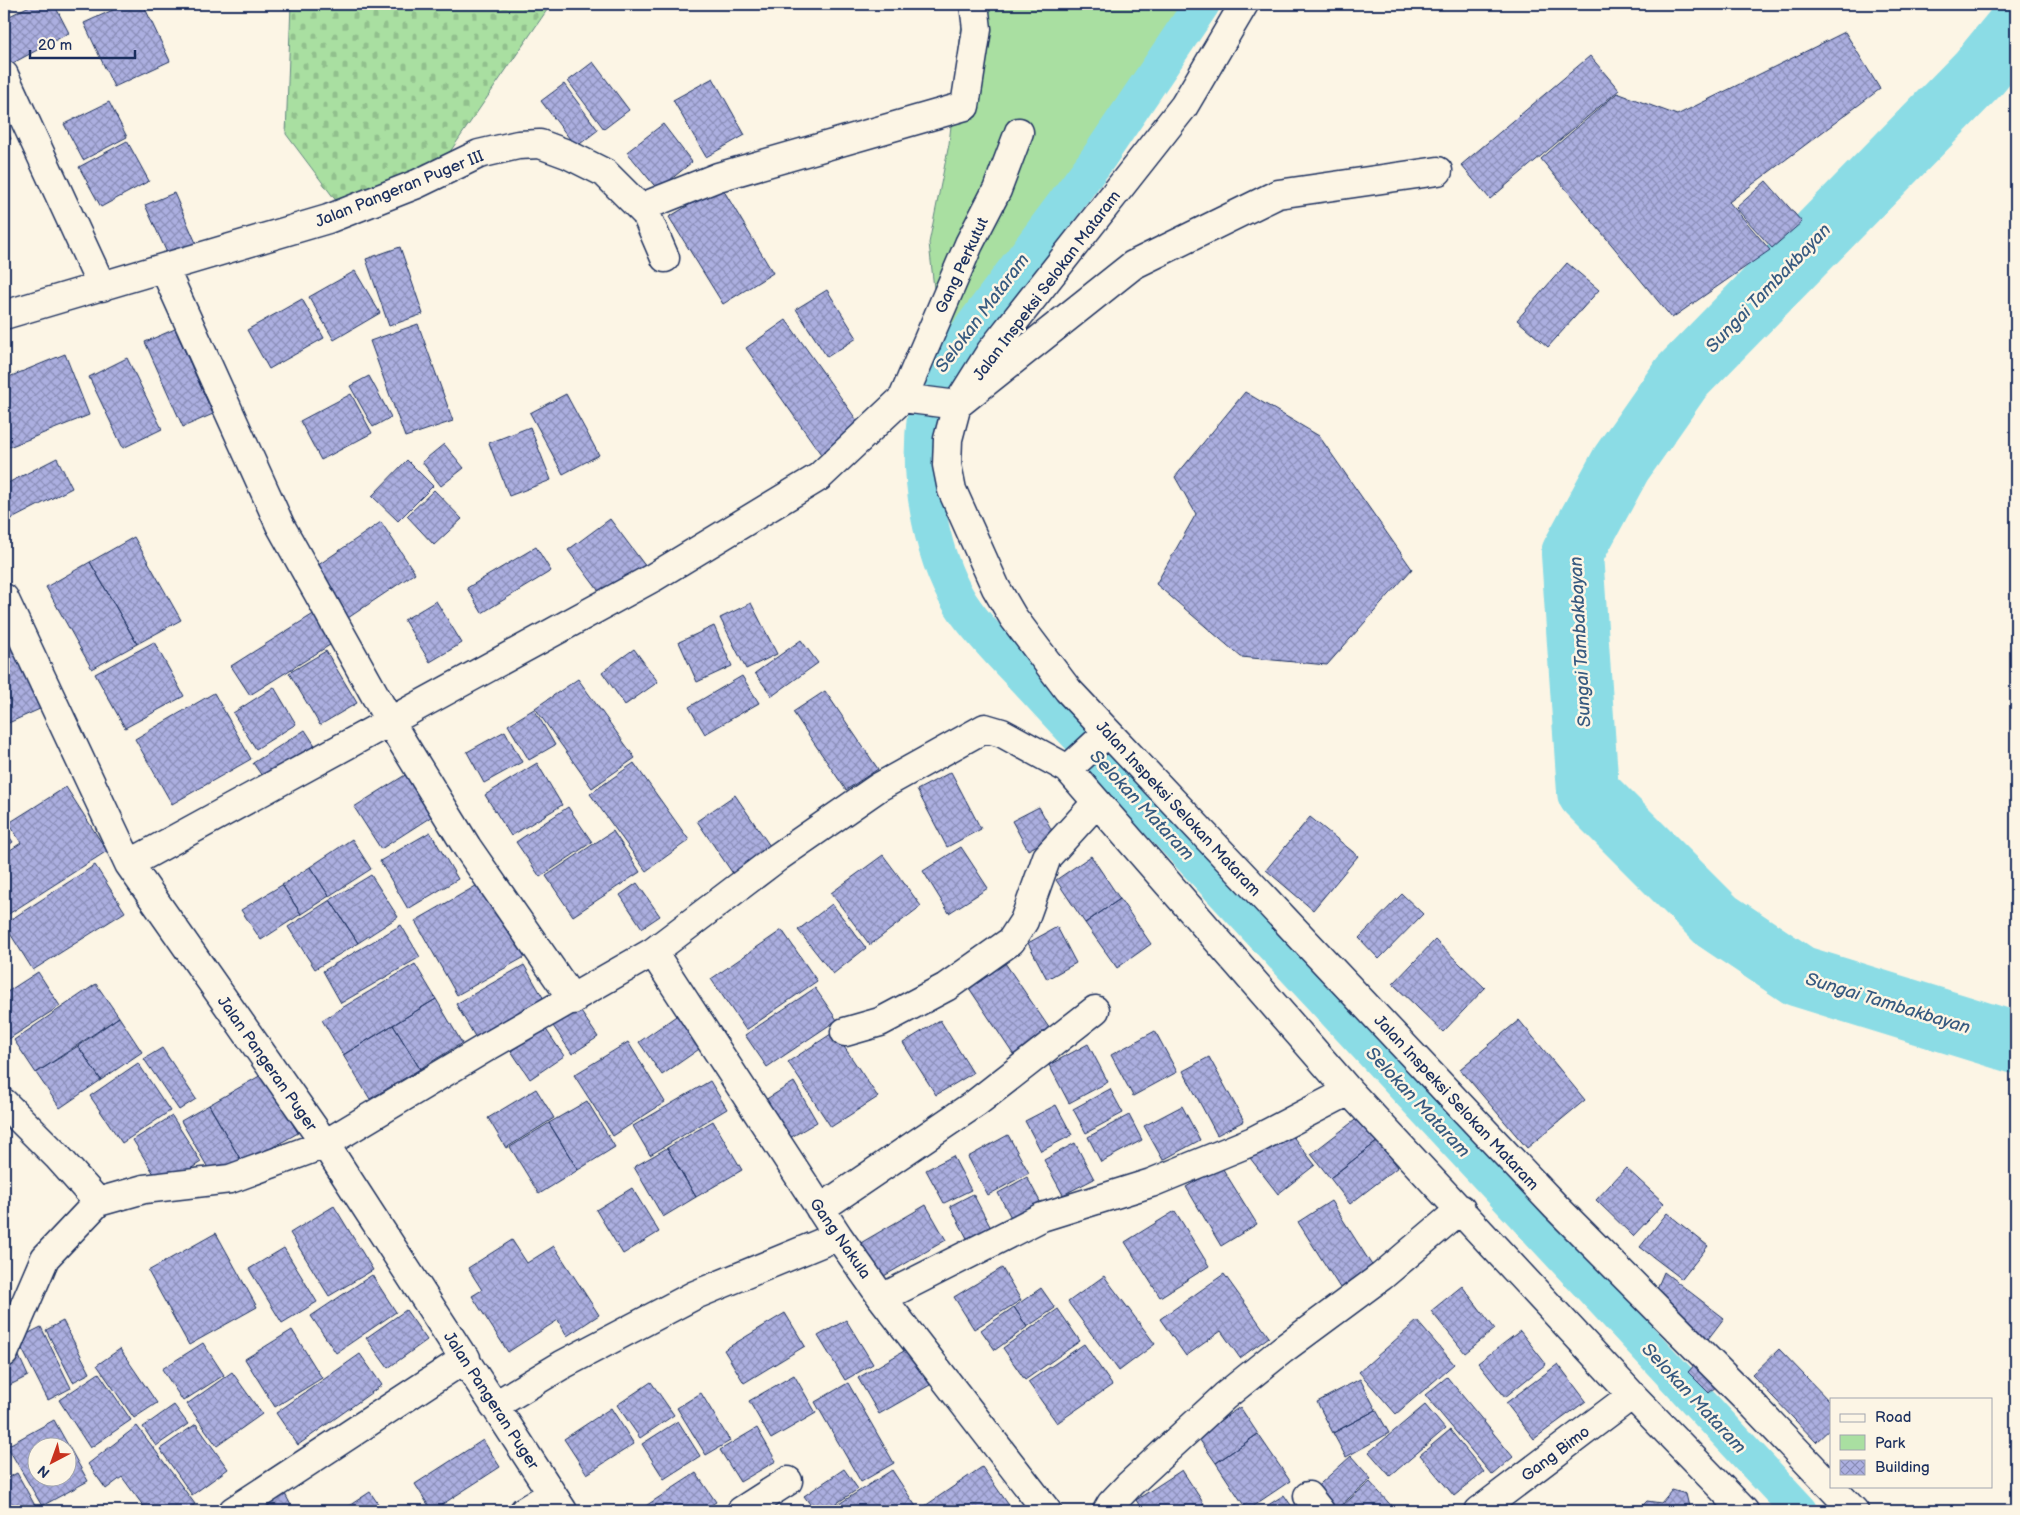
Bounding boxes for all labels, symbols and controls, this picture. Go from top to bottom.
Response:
scale bar [30,28,135,60]
text: 20 m [38,36,72,55]
street label: Jalan Pangeran Puger III [313,147,486,232]
street label: Jalan Inspeksi Selokan Mataram [968,186,1124,384]
street label: Gang Perkutut [932,215,993,317]
water label: Sungai Tambakbayan [1701,220,1835,357]
water label: Selokan Mataram [930,249,1034,377]
water label: Sungai Tambakbayan [1566,556,1595,728]
street label: Jalan Inspeksi Selokan Mataram [1092,717,1264,901]
water label: Selokan Mataram [1085,746,1198,865]
water label: Sungai Tambakbayan [1803,968,1973,1039]
street label: Jalan Pangeran Puger [213,993,321,1135]
street label: Jalan Inspeksi Selokan Mataram [1370,1011,1542,1195]
water label: Selokan Mataram [1361,1043,1474,1162]
street label: Gang Nakula [805,1195,874,1283]
street label: Jalan Pangeran Puger [439,1328,543,1474]
water label: Selokan Mataram [1637,1339,1750,1458]
legend [1830,1398,1992,1488]
text: Road [1875,1408,1911,1427]
street label: Gang Bimo [1518,1422,1594,1486]
text: Park [1875,1434,1906,1453]
north arrow [28,1438,78,1488]
text: Building [1875,1458,1930,1477]
text: N [34,1462,53,1481]

